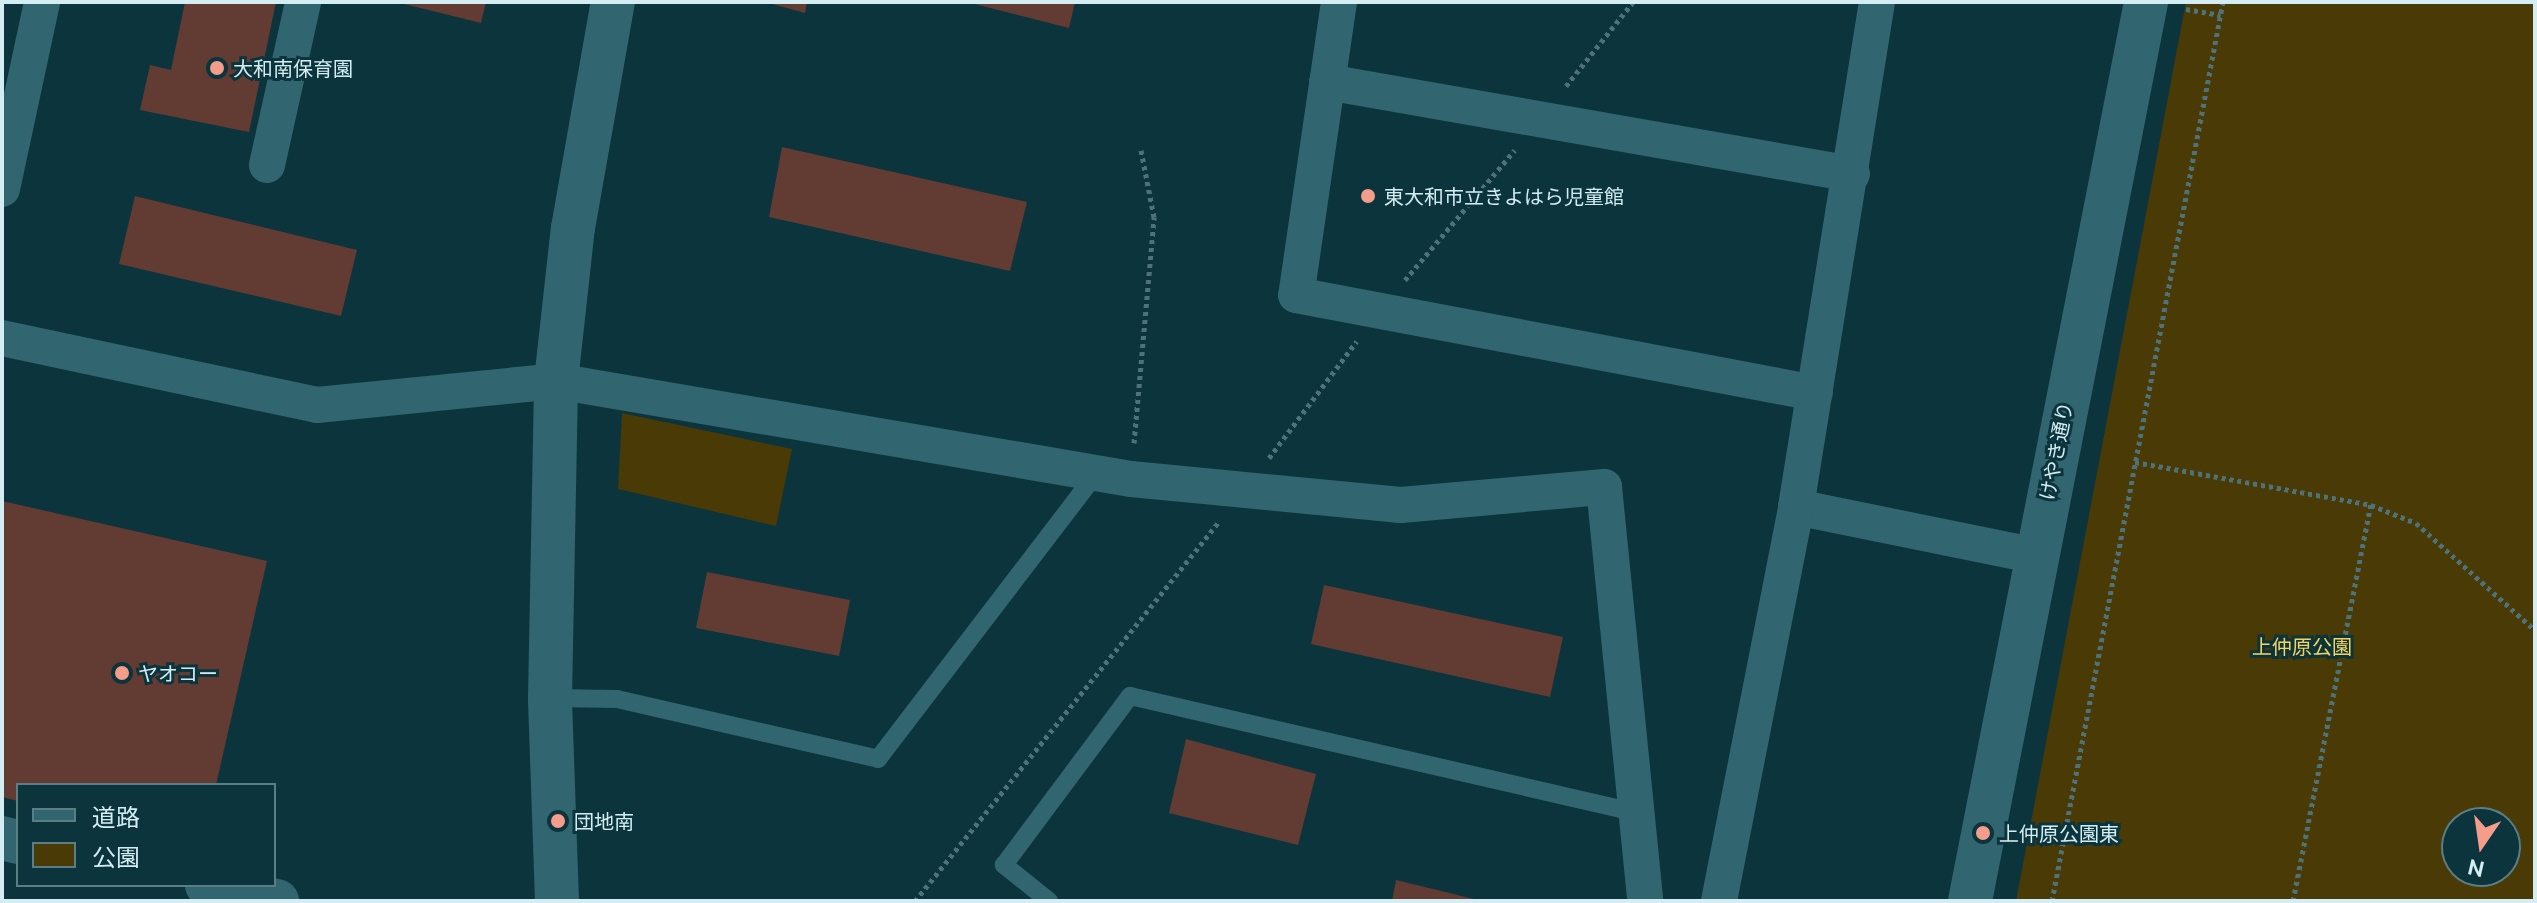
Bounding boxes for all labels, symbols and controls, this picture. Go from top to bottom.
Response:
place label: 大和南保育園 [233,56,353,80]
marker: 大和南保育園 [208,59,226,77]
place label: 東大和市立きよはら児童館 [1384,184,1624,208]
marker: 東大和市立きよはら児童館 [1359,187,1377,205]
street label: けやき通り [2035,400,2077,502]
park label: 上仲原公園 [2252,634,2352,658]
place label: ヤオコー [138,661,218,685]
marker: ヤオコー [113,664,131,682]
legend [16,783,276,887]
text: 道路 [92,804,140,831]
north arrow [2441,807,2521,887]
place label: 団地南 [574,809,634,833]
marker: 団地南 [549,812,567,830]
place label: 上仲原公園東 [1999,821,2119,845]
marker: 上仲原公園東 [1974,824,1992,842]
text: 公園 [92,844,140,871]
text: N [2465,855,2487,883]

